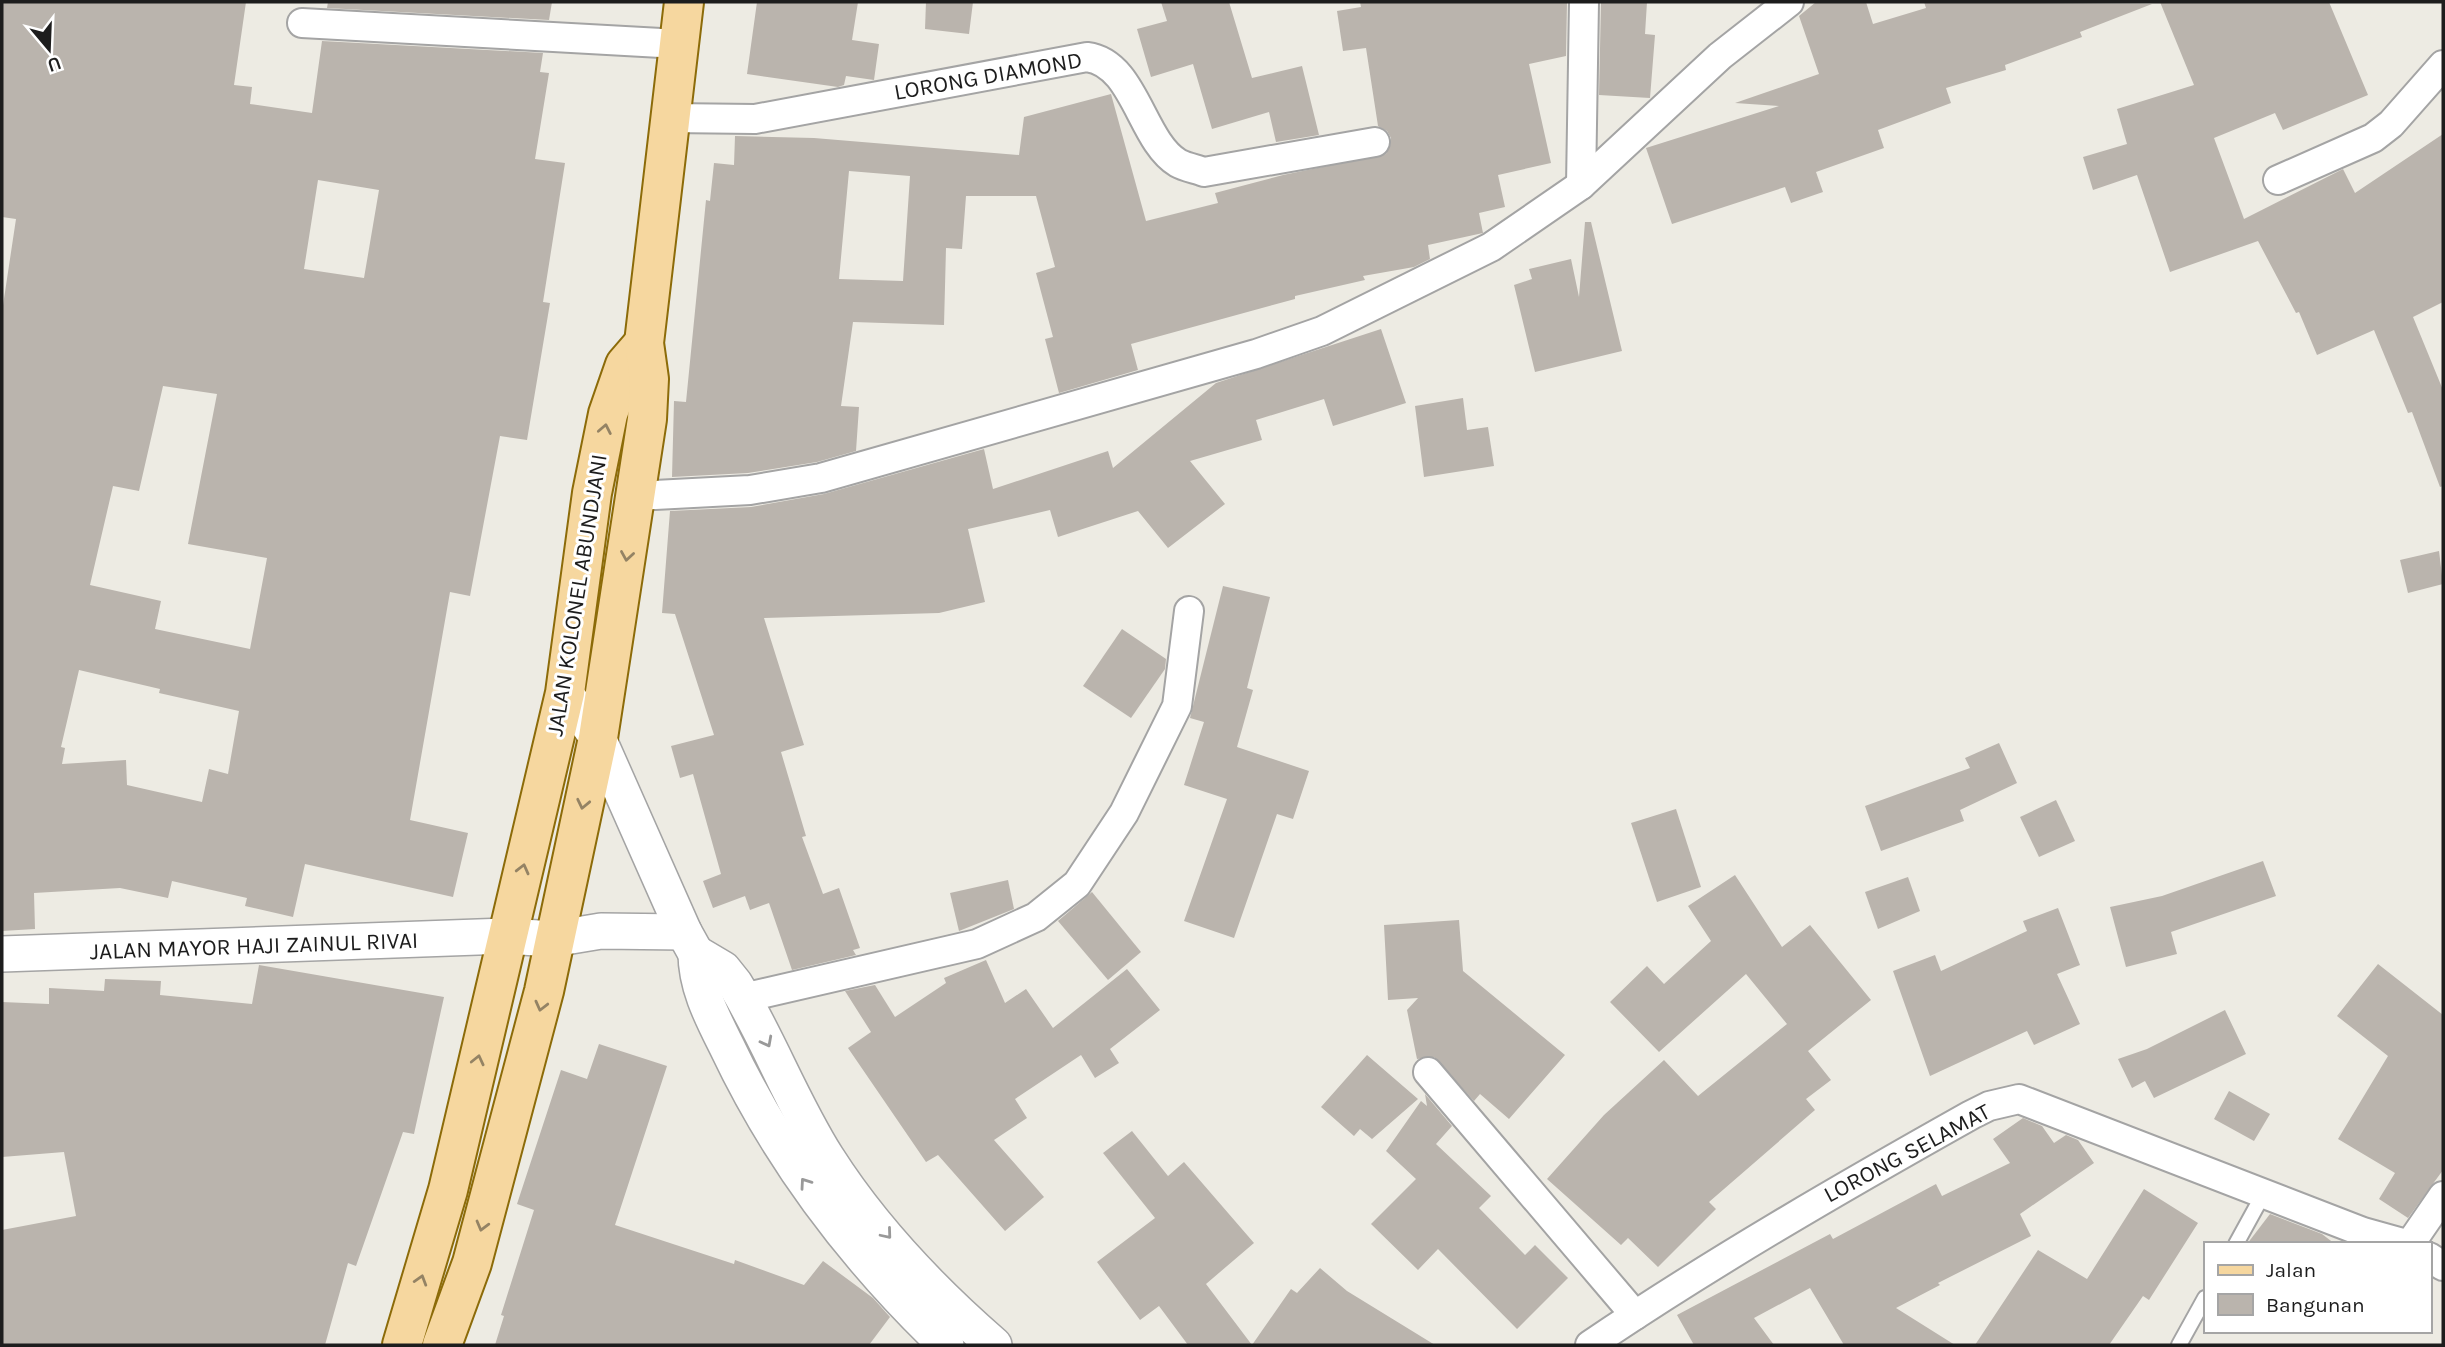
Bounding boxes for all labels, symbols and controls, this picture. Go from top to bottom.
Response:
north arrow [14,14,84,84]
street label: LORONG DIAMOND [892,46,1084,106]
text: U [44,52,64,77]
one-way arrow [596,423,611,435]
street label: JALAN KOLONEL ABUNDJANI [541,452,613,738]
one-way arrow [620,550,635,562]
one-way arrow [577,798,591,810]
one-way arrow [514,863,529,875]
street label: JALAN MAYOR HAJI ZAINUL RIVAI [89,927,419,965]
one-way arrow [535,1000,549,1012]
one-way arrow [758,1035,772,1047]
one-way arrow [470,1054,484,1066]
street label: LORONG SELAMAT [1819,1098,1995,1208]
one-way arrow [801,1178,813,1191]
one-way arrow [476,1220,490,1232]
one-way arrow [879,1226,891,1239]
legend [2204,1242,2431,1333]
text: Jalan [2266,1258,2316,1282]
one-way arrow [413,1274,428,1286]
text: Bangunan [2266,1293,2365,1317]

